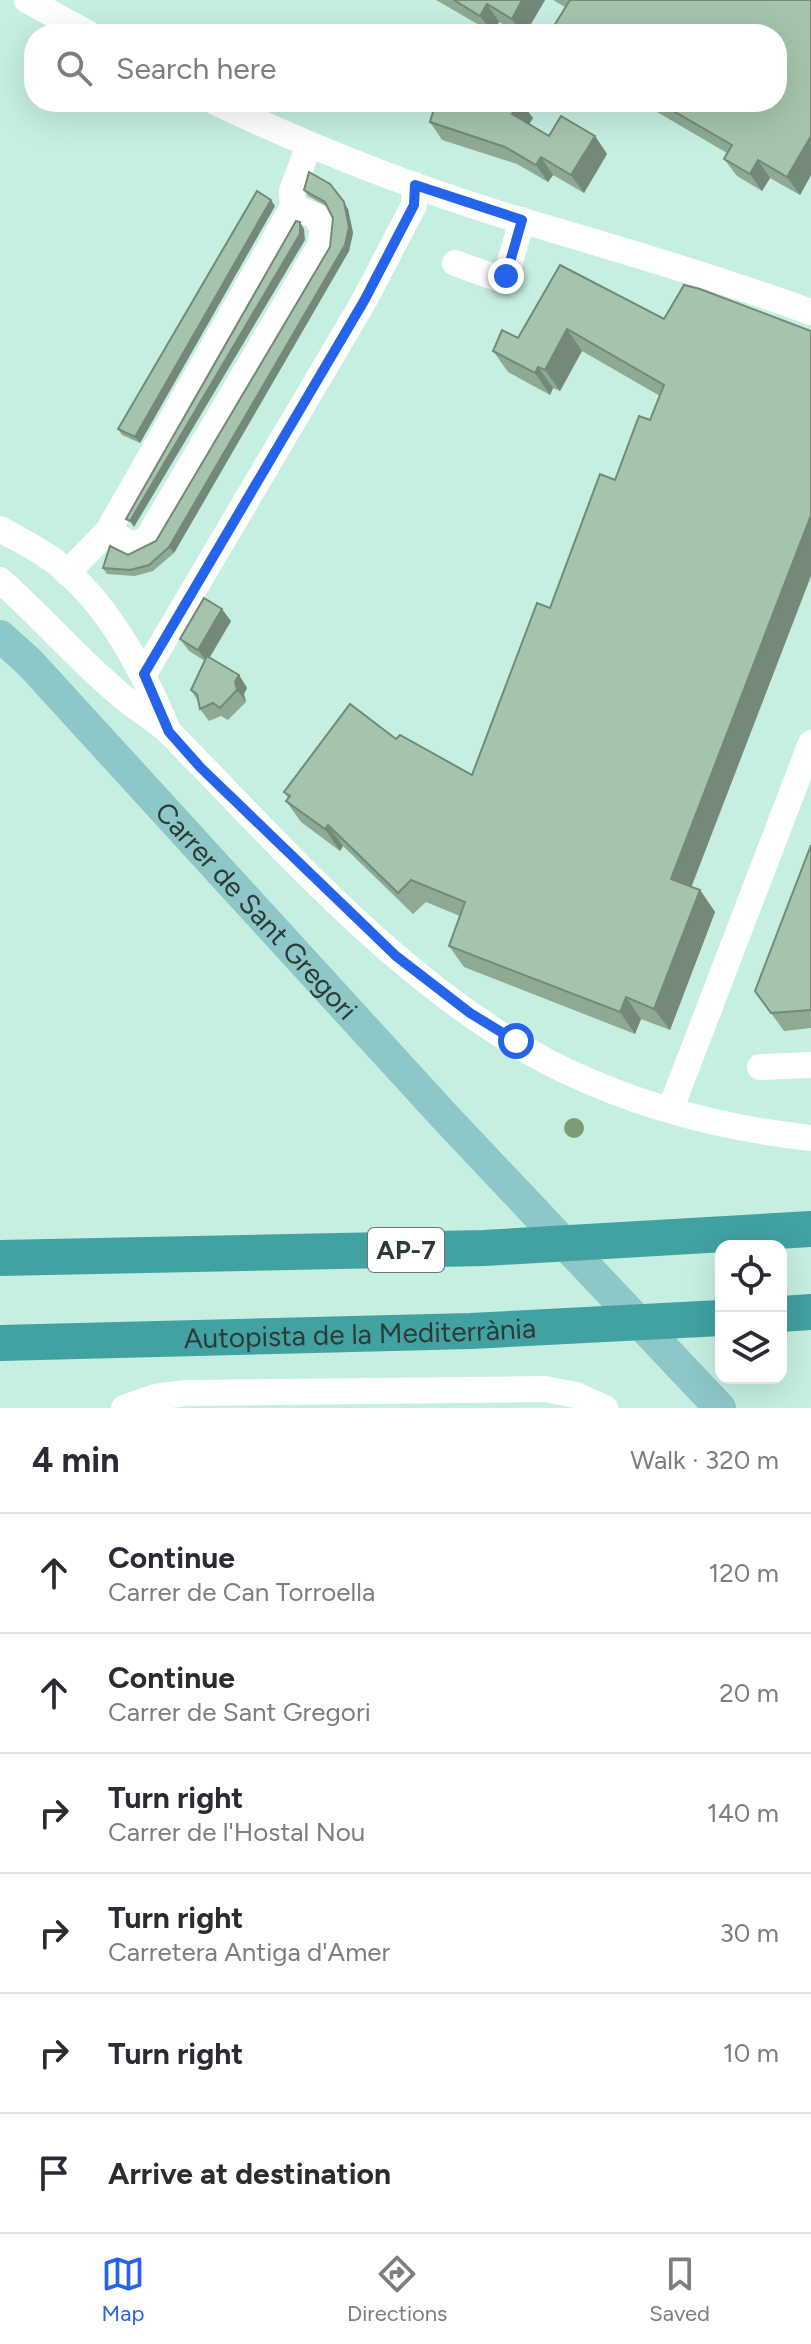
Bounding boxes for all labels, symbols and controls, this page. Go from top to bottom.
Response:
search box [24,24,787,112]
icon: search [52,46,96,90]
text: Search here [116,50,276,87]
route end [488,258,524,294]
street label: Carrer de Sant Gregori [148,795,365,1027]
route start [498,1023,534,1059]
road number: AP-7 [368,1228,444,1272]
map controls [715,1240,787,1384]
button: locate [715,1240,787,1312]
street label: Autopista de la Mediterrània [183,1311,537,1355]
button: layers [715,1312,787,1384]
text: 4 min [32,1440,119,1481]
text: Walk · 320 m [630,1444,779,1476]
text: Continue [108,1539,235,1576]
icon: ahead [32,1551,76,1595]
text: 120 m [709,1557,779,1589]
text: Carrer de Can Torroella [108,1576,375,1608]
text: Continue [108,1659,235,1696]
icon: ahead [32,1671,76,1715]
text: 20 m [719,1677,779,1709]
text: Carrer de Sant Gregori [108,1696,371,1728]
text: Turn right [108,1779,243,1816]
icon: right [32,1791,76,1835]
text: 140 m [707,1797,779,1829]
text: Carrer de l'Hostal Nou [108,1816,365,1848]
text: Turn right [108,1899,243,1936]
icon: right [32,1911,76,1955]
text: 30 m [720,1917,779,1949]
text: Carretera Antiga d'Amer [108,1936,390,1968]
icon: right [32,2031,76,2075]
text: Turn right [108,2035,243,2072]
text: 10 m [723,2037,779,2069]
icon: arrive [32,2151,76,2195]
text: Arrive at destination [108,2155,391,2192]
tab: Map [101,2252,145,2327]
tab: Directions [347,2252,447,2327]
tab: Saved [649,2252,710,2327]

